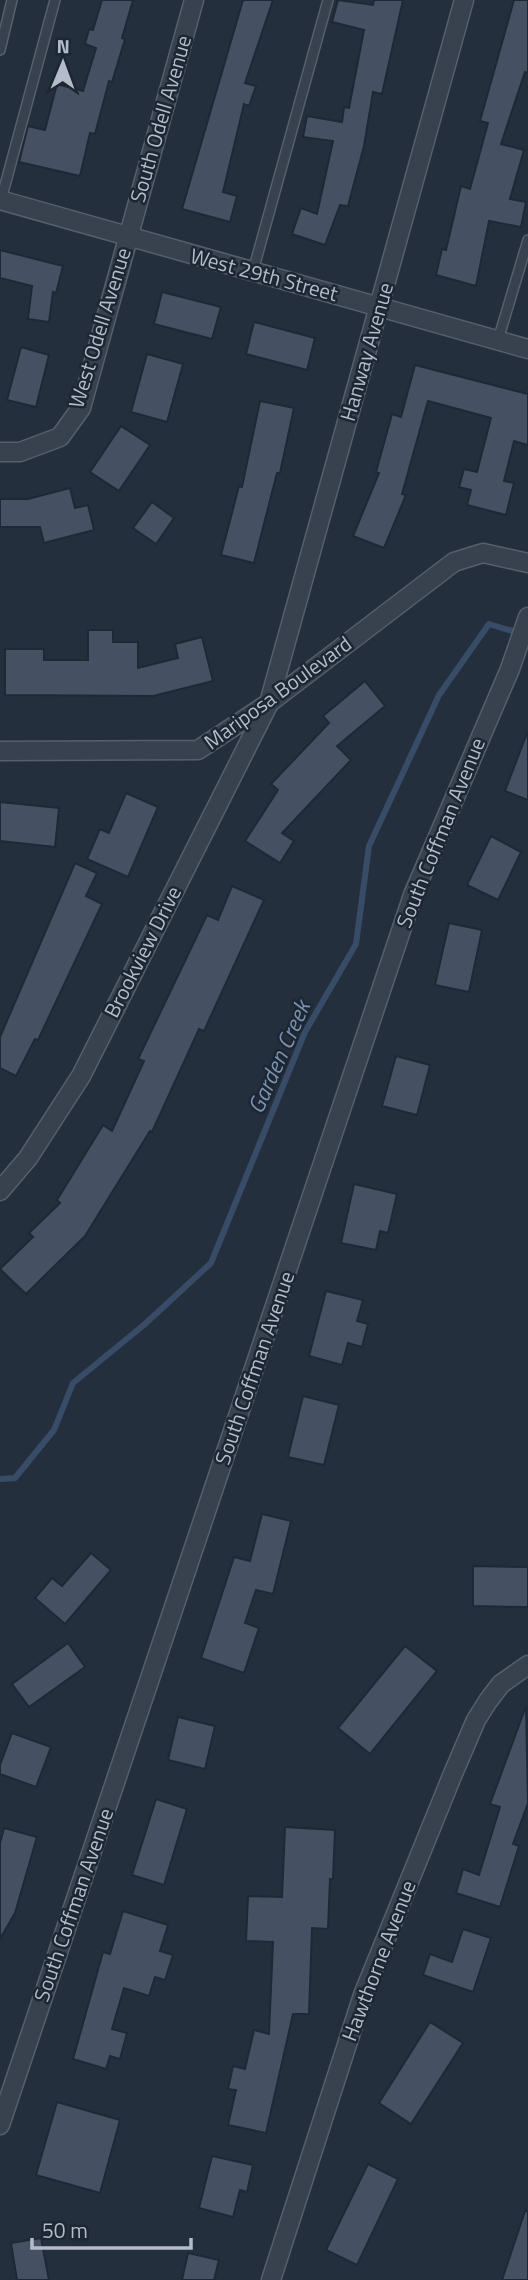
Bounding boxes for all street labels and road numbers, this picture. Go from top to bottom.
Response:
street label: South Odell Avenue [121,31,199,206]
street label: West 29th Street [187,239,342,309]
street label: West Odell Avenue [59,244,139,412]
street label: Hanway Avenue [331,279,401,425]
street label: Mariposa Boulevard [197,627,358,757]
street label: South Coffman Avenue [387,733,493,933]
street label: Brookview Drive [95,880,189,1023]
street label: South Coffman Avenue [206,1267,302,1469]
street label: South Coffman Avenue [25,1804,121,2006]
street label: Hawthorne Avenue [333,1876,423,2046]

